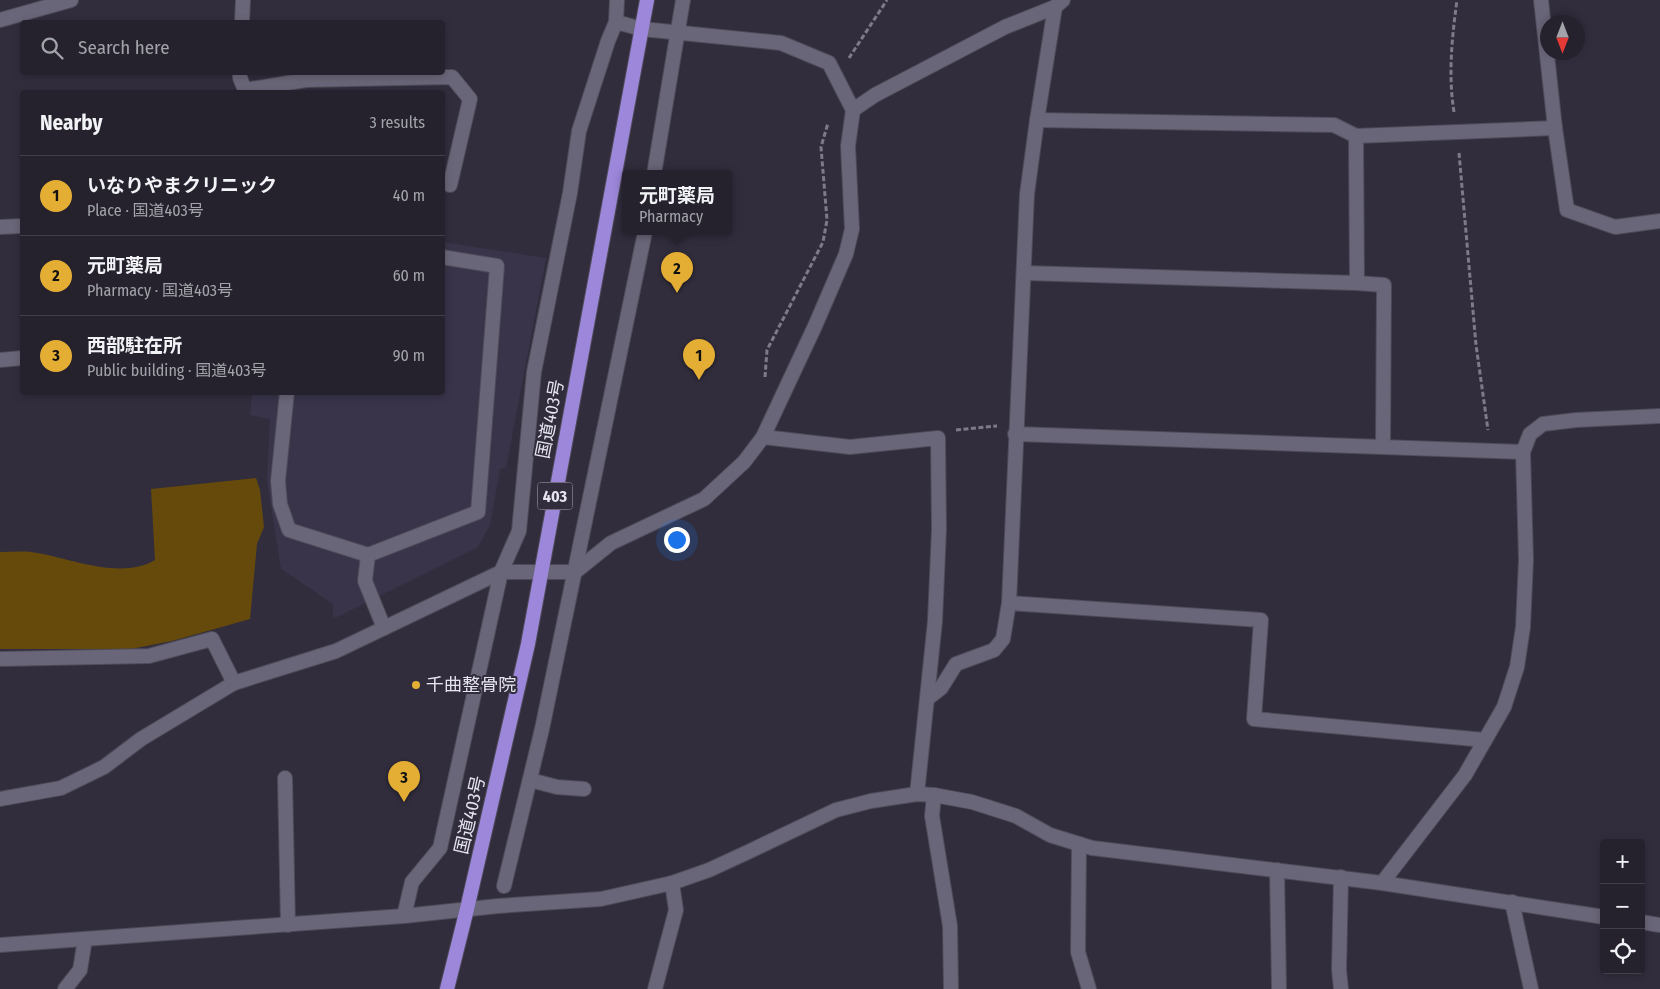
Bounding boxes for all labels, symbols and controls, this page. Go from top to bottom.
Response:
north arrow [1540,15,1585,60]
search box [20,20,445,75]
icon: search [38,34,66,62]
text: Search here [78,36,170,59]
text: Nearby [40,110,102,136]
text: 3 results [369,113,425,132]
popup [622,170,732,235]
text: いなりやまクリニック [87,174,277,197]
text: 元町薬局 [639,184,715,207]
text: 1 [53,186,59,205]
text: 40 m [393,186,425,205]
text: Place · 国道403号 [87,201,204,220]
text: Pharmacy [639,207,703,226]
pin: 2 [661,252,693,293]
text: 元町薬局 [87,254,163,277]
text: 2 [52,266,60,285]
text: 60 m [393,266,425,285]
text: Pharmacy · 国道403号 [87,281,233,300]
text: 西部駐在所 [87,334,182,357]
pin: 1 [683,339,715,380]
text: 3 [52,346,60,365]
text: 90 m [393,346,425,365]
text: Public building · 国道403号 [87,361,266,380]
street label: 国道403号 [532,378,568,460]
road number: 403 [538,482,572,510]
your location [664,527,690,553]
place label: 千曲整骨院 [426,674,516,696]
marker: 千曲整骨院 [410,679,422,691]
pin: 3 [388,761,420,802]
street label: 国道403号 [450,774,490,856]
map controls [1600,839,1645,974]
button: + [1600,839,1645,884]
button: − [1600,884,1645,929]
button: locate [1600,929,1645,974]

